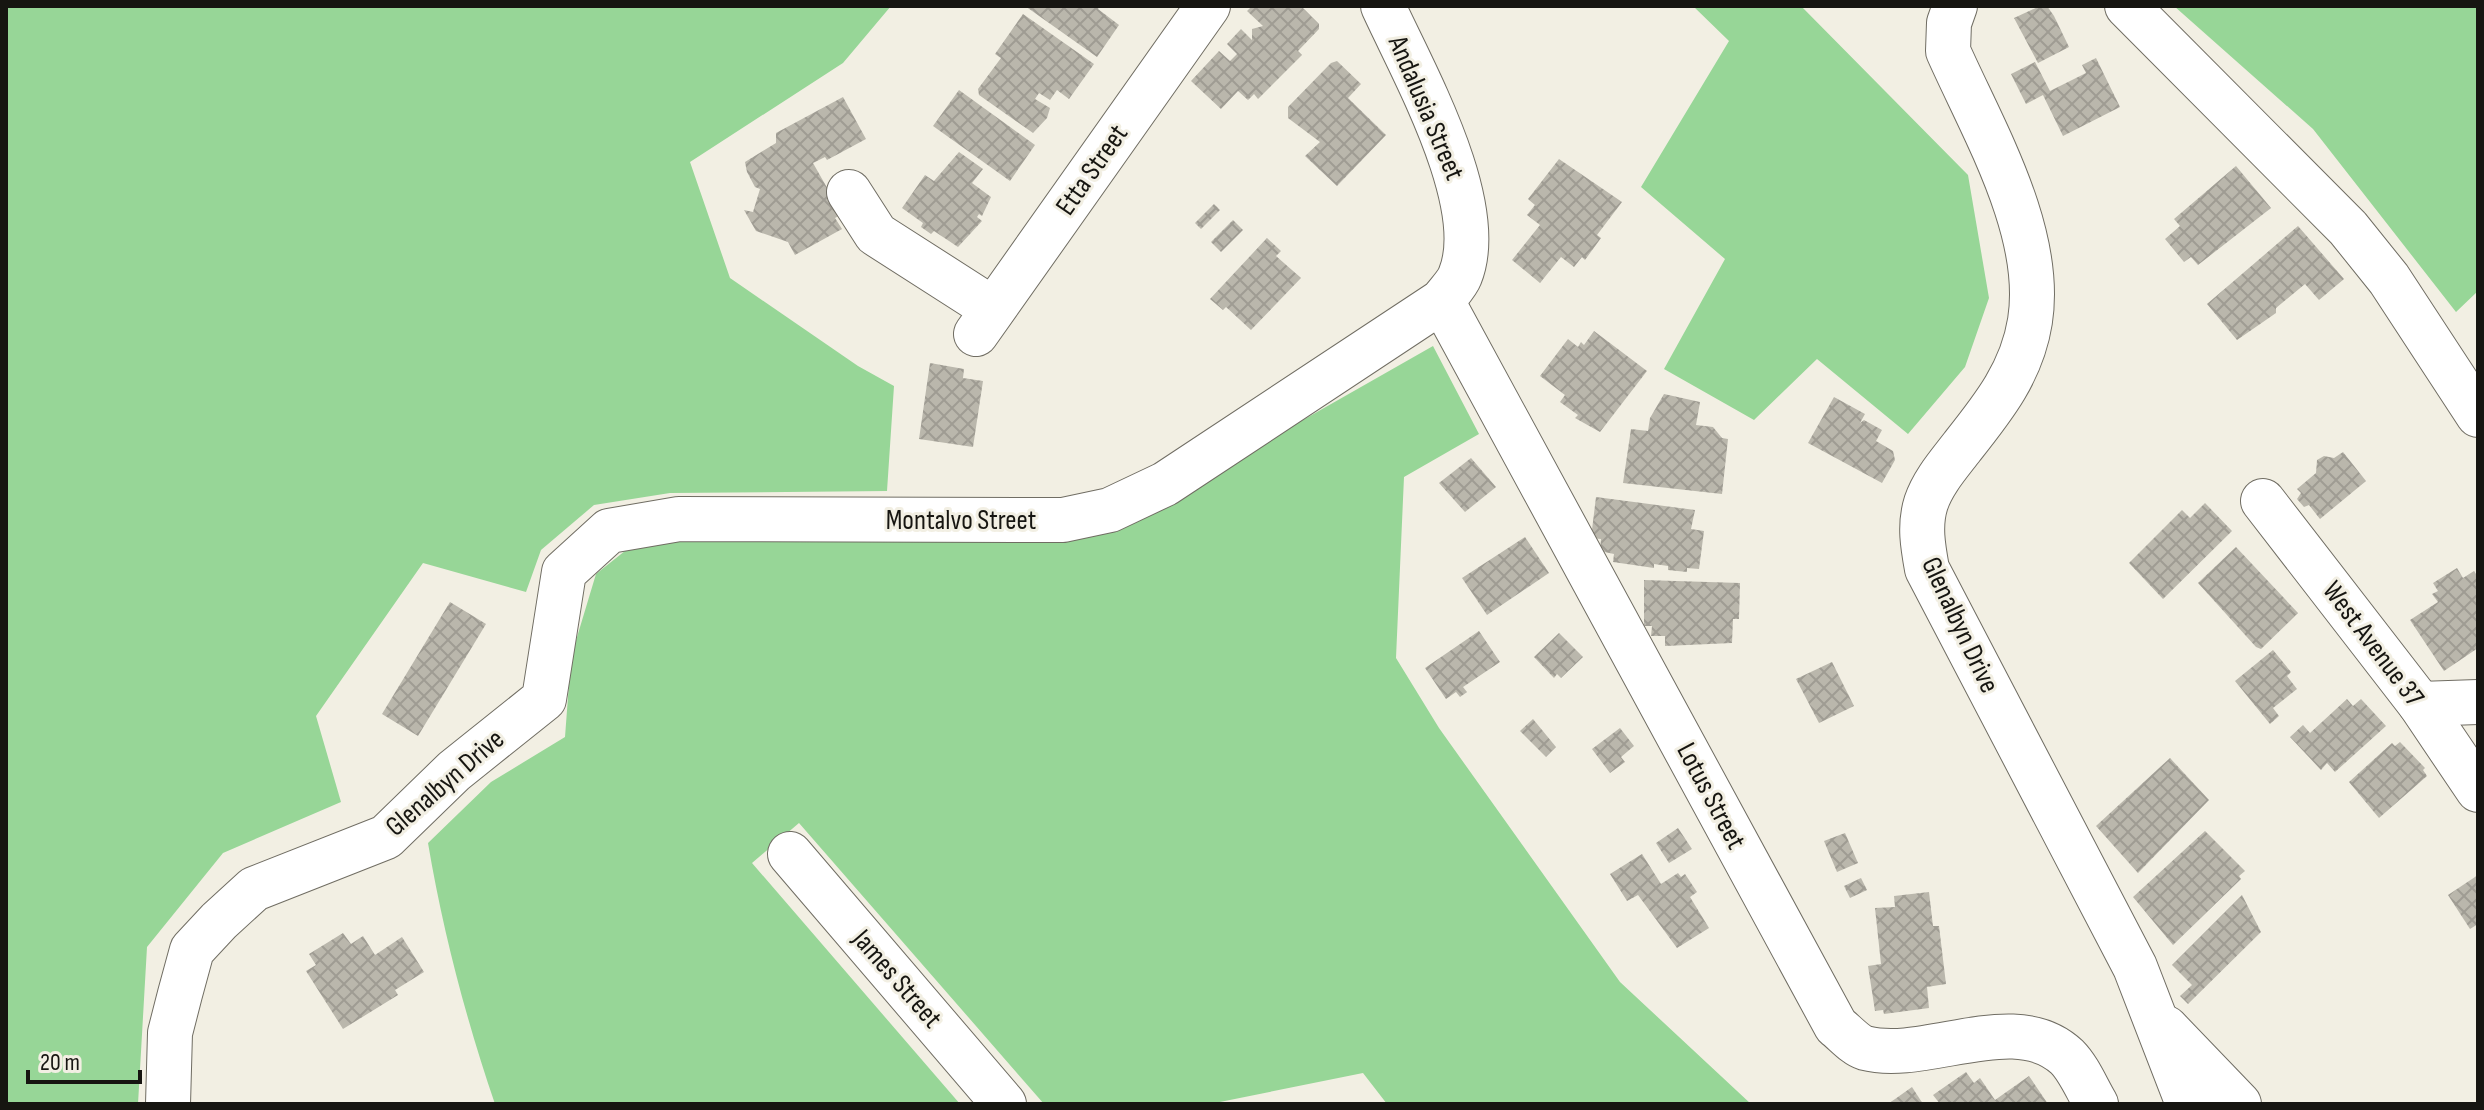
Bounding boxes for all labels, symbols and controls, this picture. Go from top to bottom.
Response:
street label: Andalusia Street [1380,30,1471,185]
street label: Etta Street [1049,118,1135,222]
street label: Montalvo Street [886,504,1036,537]
street label: Glenalbyn Drive [1914,552,2006,698]
street label: West Avenue 37 [2315,575,2431,713]
street label: Glenalbyn Drive [379,723,511,843]
street label: Lotus Street [1669,737,1753,855]
street label: James Street [845,922,949,1035]
scale bar [28,1034,140,1084]
text: 20 m [40,1048,80,1077]

